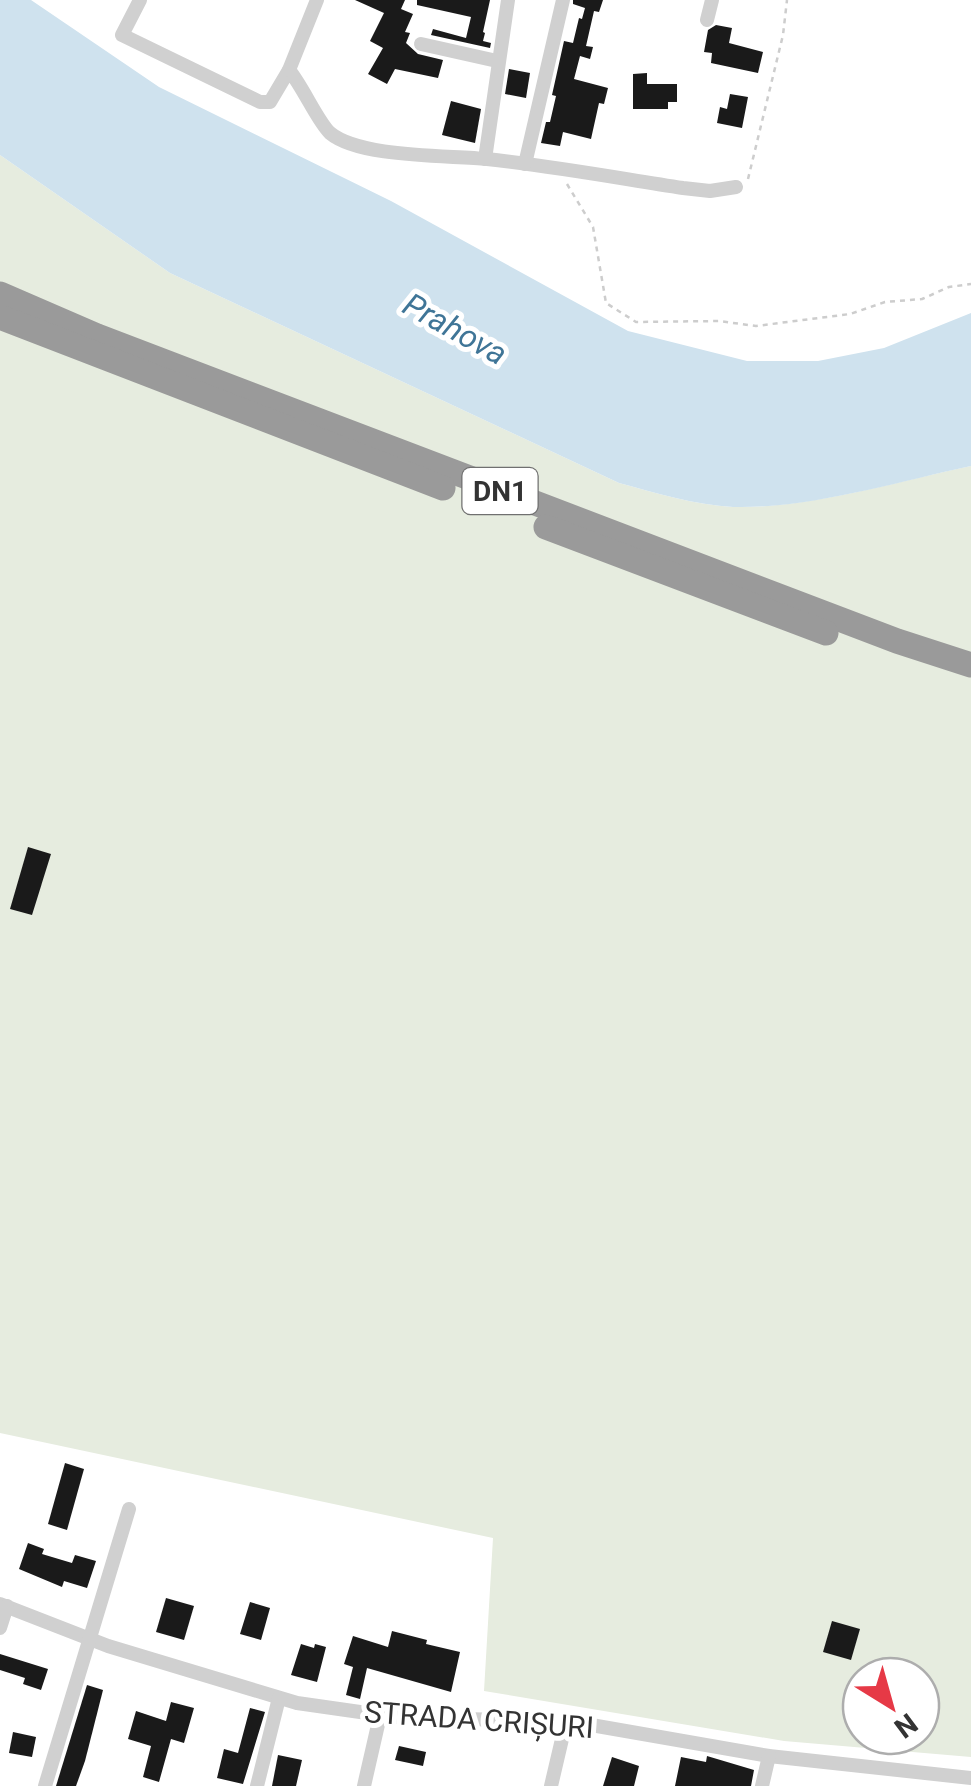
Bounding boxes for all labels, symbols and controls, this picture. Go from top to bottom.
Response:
water label: Prahova [397,285,513,373]
road number: DN1 [462,468,538,514]
north arrow [841,1656,941,1756]
street label: STRADA CRIȘURI [363,1694,595,1746]
text: N [888,1706,924,1745]

